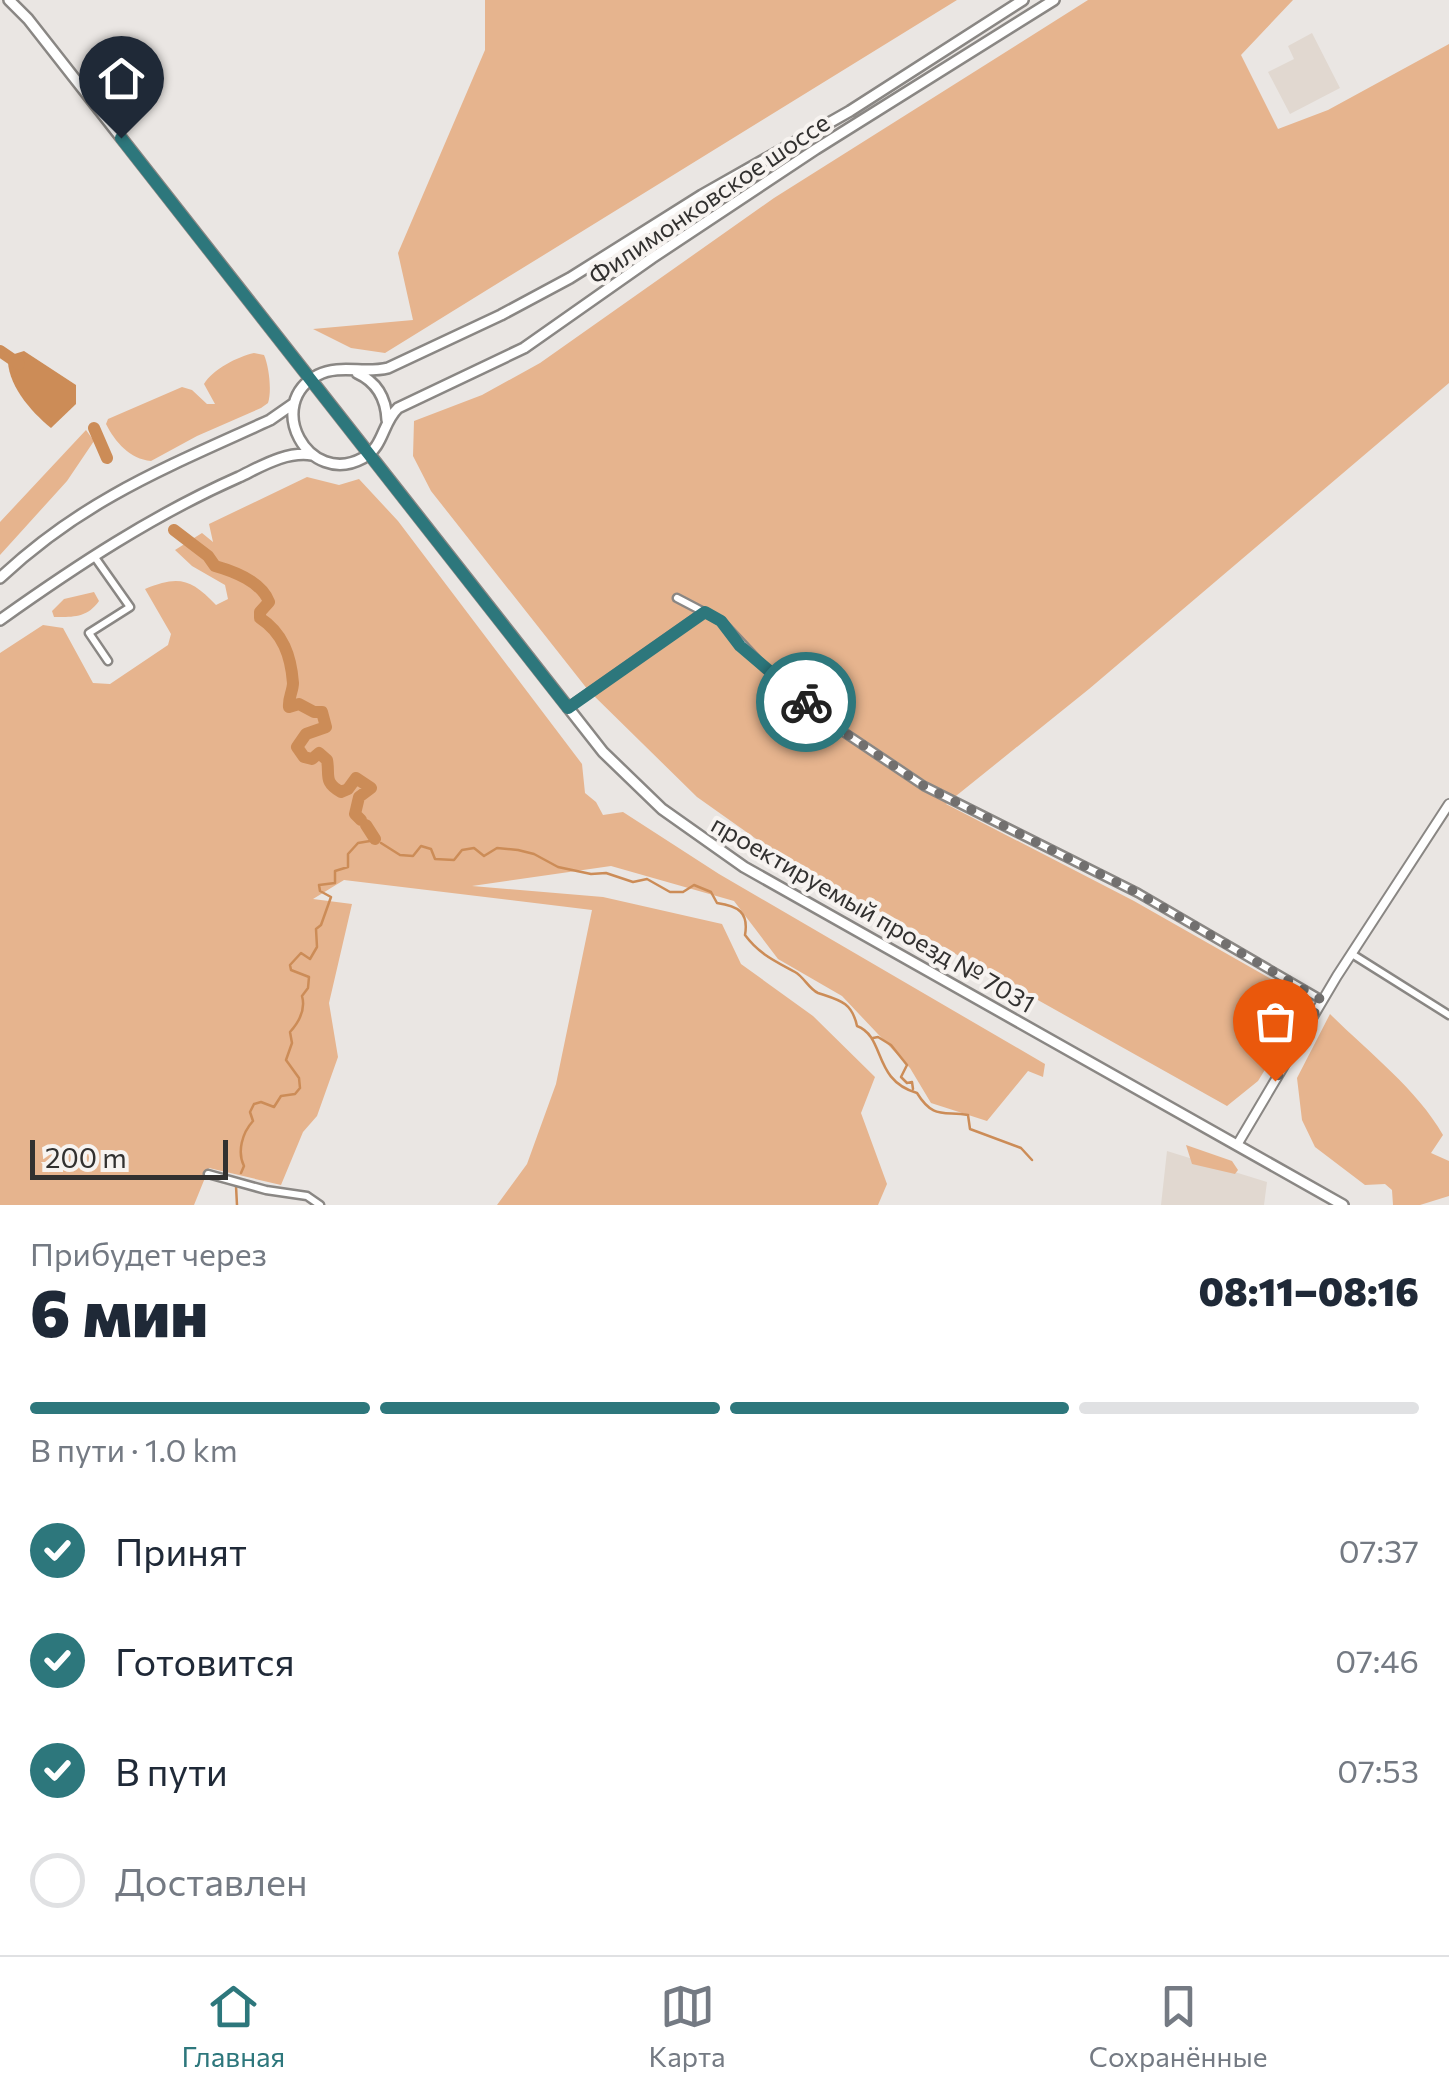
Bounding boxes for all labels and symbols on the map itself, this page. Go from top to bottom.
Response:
pin [79,36,164,139]
street label: Филимонковское шоссе [582,106,835,290]
courier [756,652,856,752]
street label: проектируемый проезд № 7031 [706,808,1041,1018]
pin [1233,979,1318,1082]
scale bar [30,1135,228,1180]

